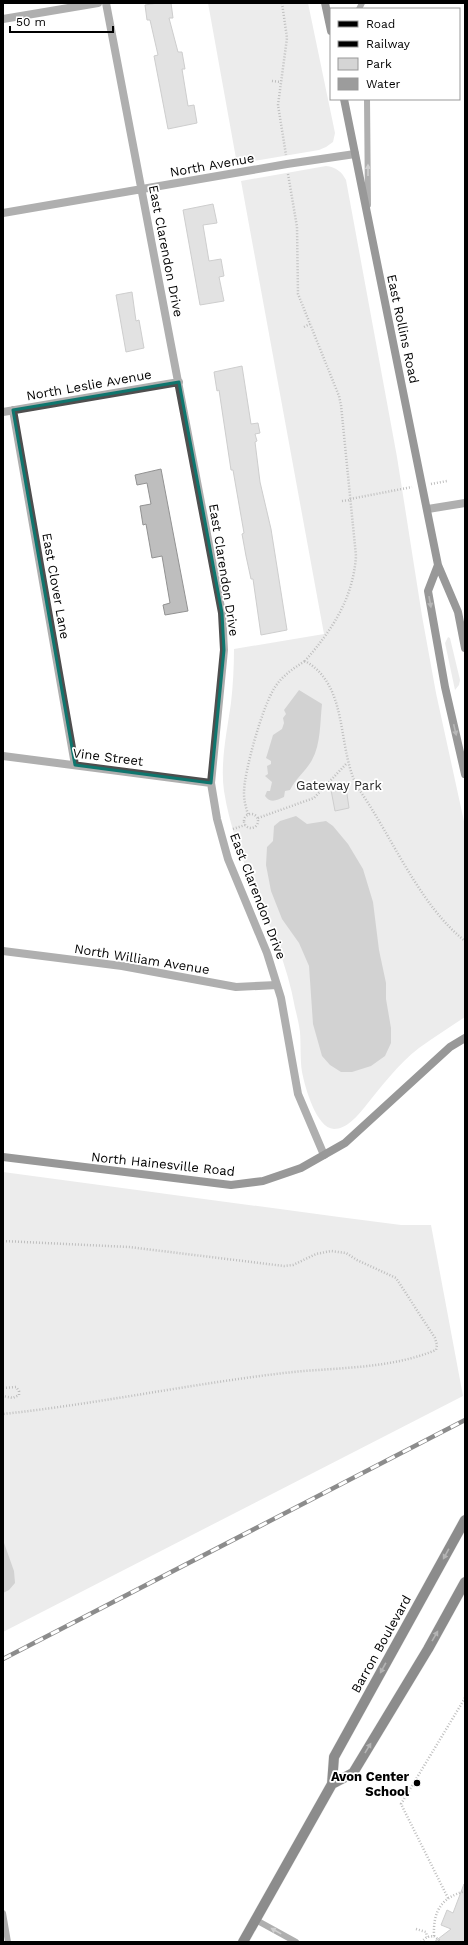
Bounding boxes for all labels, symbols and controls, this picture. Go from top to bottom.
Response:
scale bar [10,8,113,34]
legend [330,8,460,100]
text: 50 m [16,15,46,29]
text: Road [366,17,395,31]
text: Railway [366,37,411,51]
text: Park [366,57,392,71]
text: Water [366,77,401,91]
street label: North Avenue [169,150,255,180]
one-way arrow [365,163,371,176]
street label: East Clarendon Drive [146,184,186,318]
street label: East Rollins Road [384,273,422,385]
street label: North Leslie Avenue [25,367,153,403]
street label: East Clarendon Drive [206,503,242,637]
street label: East Clover Lane [39,532,73,640]
one-way arrow [427,596,433,608]
one-way arrow [452,724,458,736]
street label: Vine Street [72,745,145,769]
park label: Gateway Park [296,778,383,793]
street label: East Clarendon Drive [227,831,289,961]
street label: North William Avenue [73,941,211,977]
street label: North Hainesville Road [90,1149,236,1179]
one-way arrow [442,1548,449,1560]
street label: Barron Boulevard [348,1593,414,1695]
one-way arrow [432,1630,439,1642]
one-way arrow [379,1662,386,1674]
one-way arrow [365,1742,372,1754]
place label: Avon Center School [331,1769,410,1799]
marker: Avon Center School [412,1778,422,1788]
one-way arrow [270,1928,282,1934]

